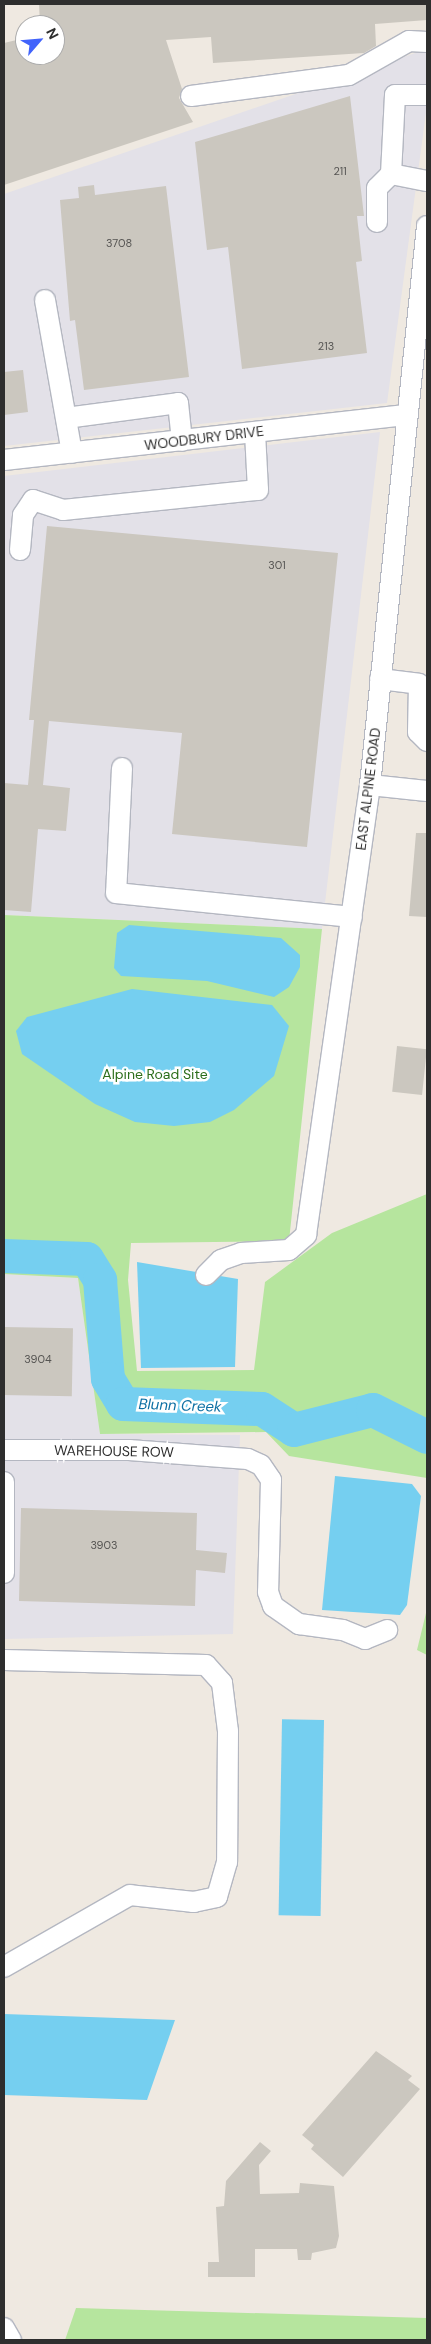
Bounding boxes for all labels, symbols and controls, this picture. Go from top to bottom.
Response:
north arrow [15,15,65,65]
text: N [42,25,63,42]
house number: 211 [333,164,347,178]
house number: 3708 [106,236,132,250]
house number: 213 [318,339,334,353]
street label: WOODBURY DRIVE [143,422,265,454]
house number: 301 [268,558,286,572]
street label: EAST ALPINE ROAD [352,727,384,851]
park label: Alpine Road Site [102,1066,208,1082]
house number: 3904 [24,1352,52,1366]
water label: Blunn Creek [138,1396,222,1416]
street label: WAREHOUSE ROW [54,1442,174,1460]
house number: 3903 [90,1538,118,1552]

